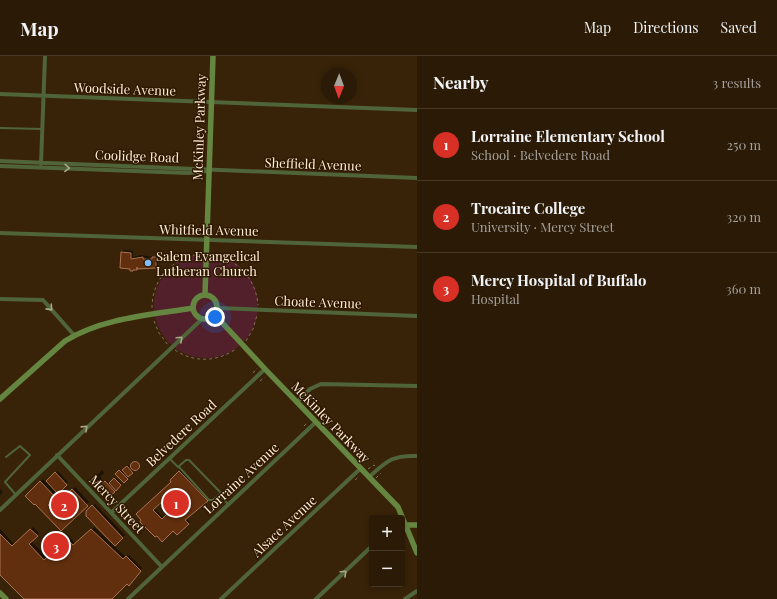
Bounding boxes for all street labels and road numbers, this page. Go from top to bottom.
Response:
street label: McKinley Parkway [188,73,209,181]
street label: Woodside Avenue [73,78,177,99]
street label: Coolidge Road [95,146,180,165]
street label: Sheffield Avenue [264,153,362,174]
street label: Whitfield Avenue [158,220,259,239]
street label: Choate Avenue [274,291,362,312]
street label: McKinley Parkway [288,377,375,466]
street label: Belvedere Road [142,395,220,470]
street label: Lorraine Avenue [200,438,282,517]
street label: Mercy Street [86,471,149,537]
street label: Alsace Avenue [247,491,320,561]

